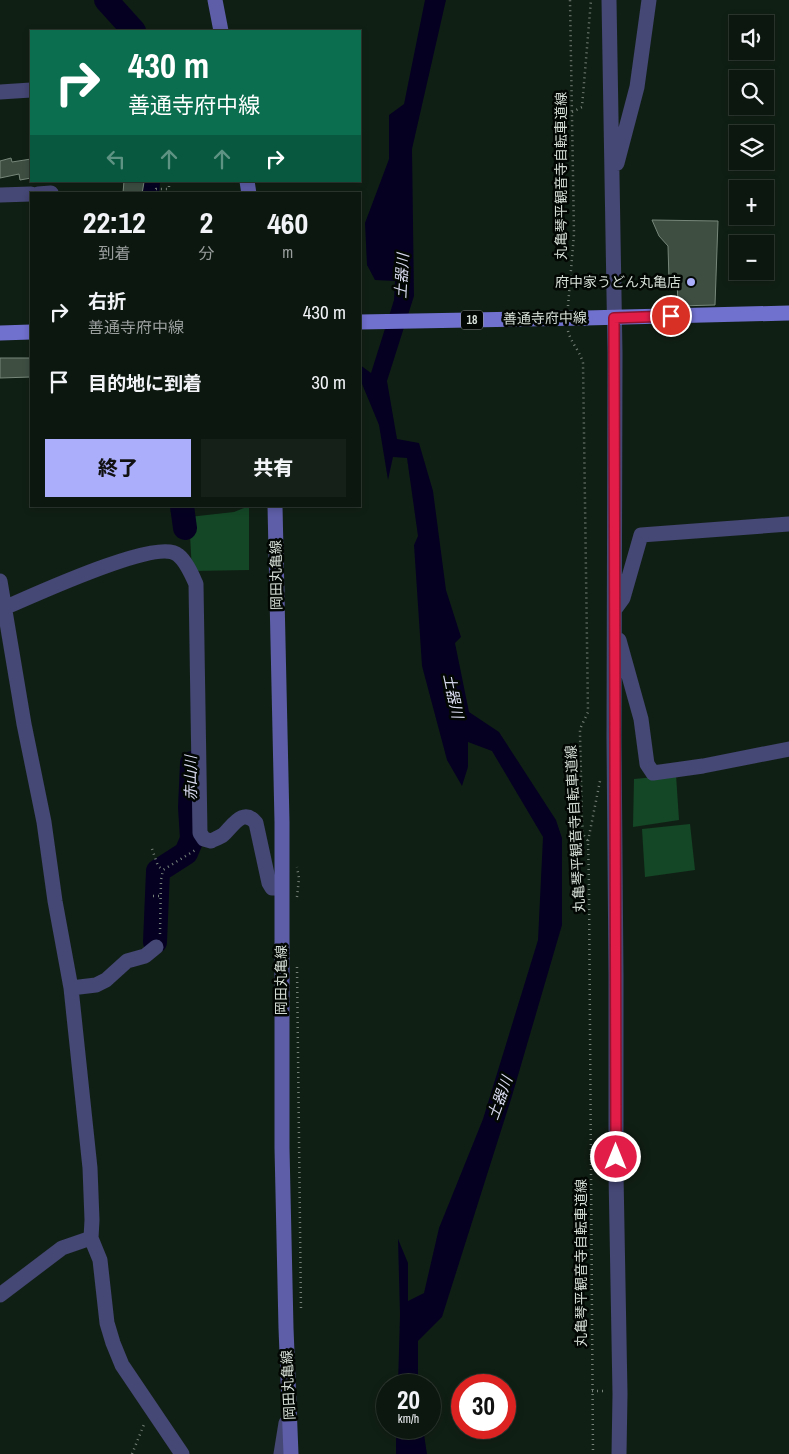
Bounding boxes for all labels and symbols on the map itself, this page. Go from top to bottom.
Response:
street label: 丸亀琴平観音寺自転車道線 [552,92,570,260]
water label: 土器川 [390,251,413,299]
place label: 府中家うどん丸亀店 [555,273,681,291]
marker: 府中家うどん丸亀店 [685,276,697,288]
pin [650,295,692,337]
street label: 善通寺府中線 [503,308,587,328]
road number: 18 [461,310,483,330]
street label: 岡田丸亀線 [266,540,286,610]
water label: 土器川 [439,672,469,722]
street label: 丸亀琴平観音寺自転車道線 [562,745,588,913]
water label: 赤山川 [180,754,201,801]
street label: 岡田丸亀線 [272,945,290,1015]
water label: 土器川 [482,1071,518,1123]
position arrow [589,1130,641,1182]
street label: 丸亀琴平観音寺自転車道線 [572,1179,590,1347]
street label: 岡田丸亀線 [277,1350,299,1420]
speed limit sign: 30 [451,1374,516,1439]

